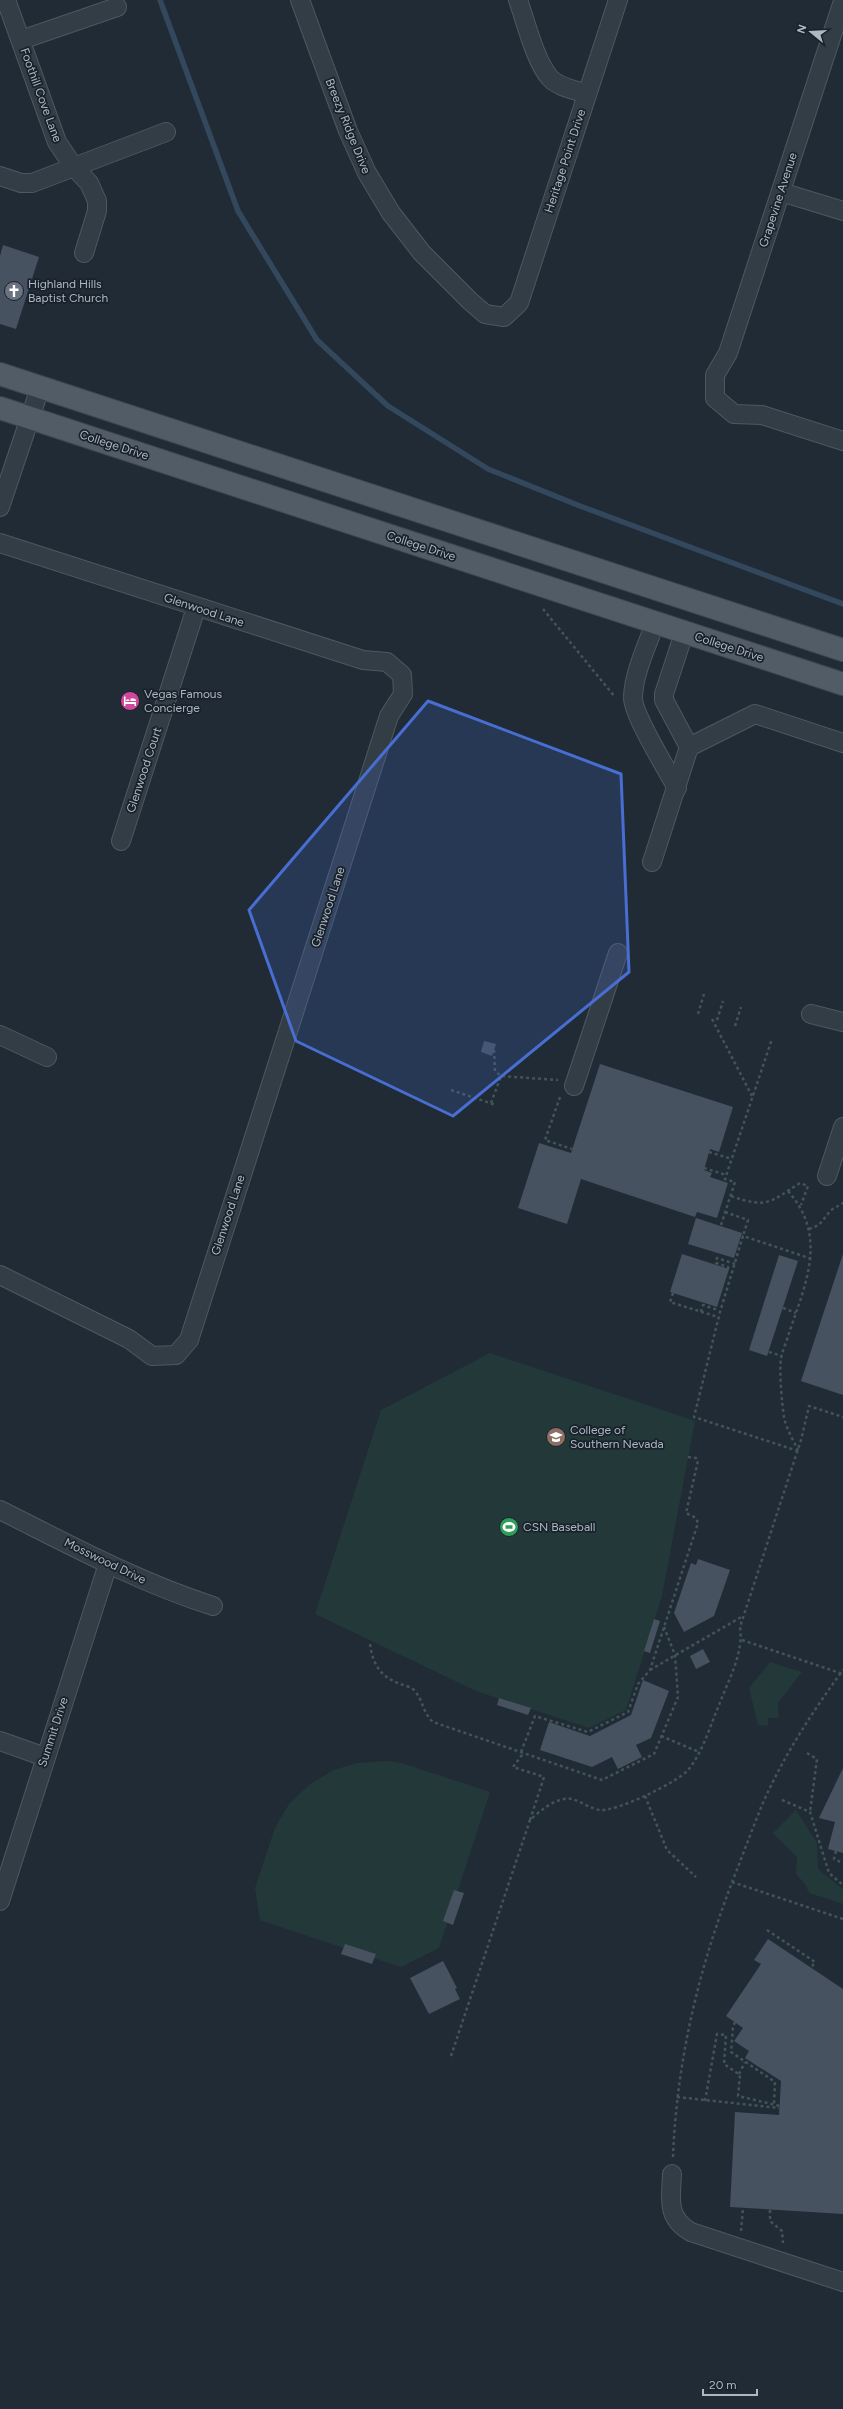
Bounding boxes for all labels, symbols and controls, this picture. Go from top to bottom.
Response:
north arrow [791,12,831,52]
text: N [794,23,809,35]
street label: Foothill Cove Lane [17,46,65,144]
street label: Breezy Ridge Drive [323,76,374,176]
street label: Heritage Point Drive [542,107,588,215]
street label: Grapevine Avenue [756,151,800,249]
place label: Highland Hills Baptist Church [28,277,109,305]
church icon: Highland Hills Baptist Church [3,280,25,302]
street label: College Drive [78,427,151,463]
street label: College Drive [385,528,458,564]
street label: Glenwood Lane [162,590,246,630]
street label: College Drive [693,629,766,665]
place label: Vegas Famous Concierge [144,687,223,715]
hotel icon: Vegas Famous Concierge [119,690,141,712]
street label: Glenwood Court [124,725,165,814]
street label: Glenwood Lane [308,865,348,949]
street label: Glenwood Lane [208,1173,248,1257]
place label: College of Southern Nevada [570,1423,664,1451]
school or university icon: College of Southern Nevada [545,1426,567,1448]
sports icon: CSN Baseball [498,1516,520,1538]
place label: CSN Baseball [523,1520,595,1534]
street label: Mosswood Drive [62,1535,149,1587]
street label: Summit Drive [35,1695,71,1769]
scale bar [703,2371,757,2397]
text: 20 m [709,2378,737,2392]

